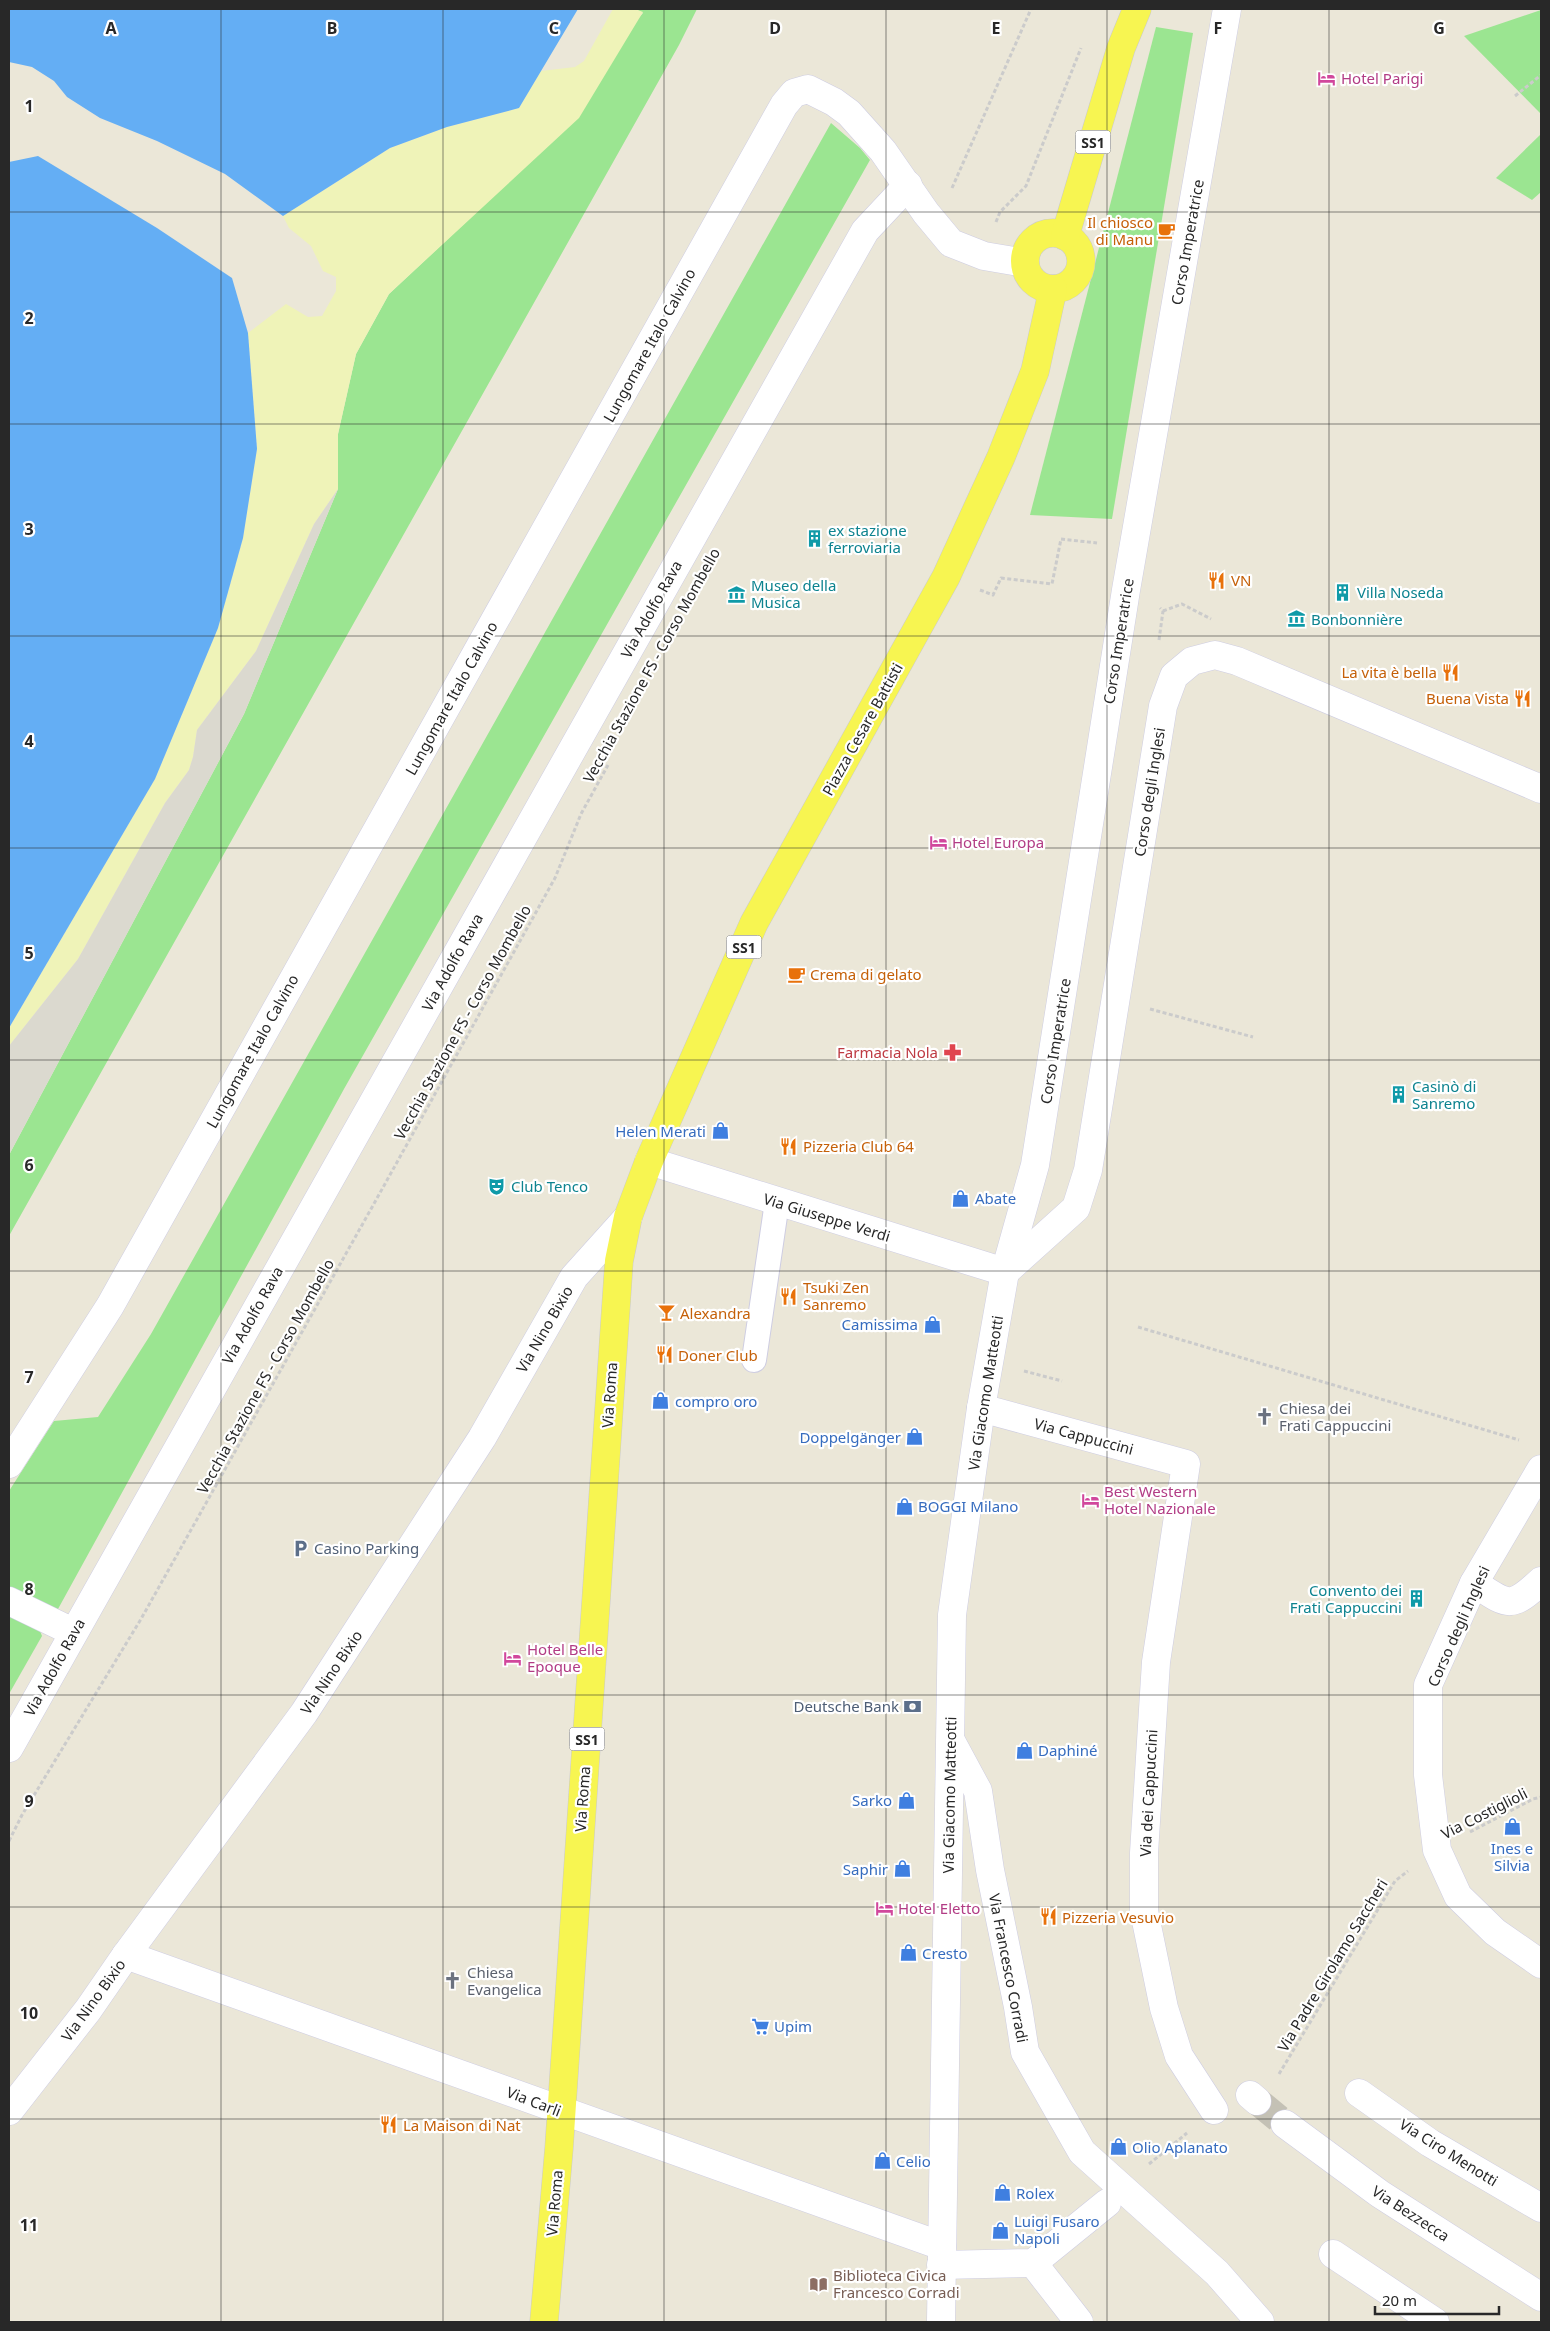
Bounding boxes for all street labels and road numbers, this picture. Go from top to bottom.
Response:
road number: SS1 [1076,130,1110,154]
street label: Corso Imperatrice [1166,178,1208,306]
street label: Lungomare Italo Calvino [598,265,700,425]
street label: Vecchia Stazione FS - Corso Mombello [578,544,724,786]
street label: Via Adolfo Rava [616,557,686,661]
street label: Corso Imperatrice [1098,577,1138,705]
street label: Lungomare Italo Calvino [400,618,502,778]
street label: Piazza Cesare Battisti [817,659,907,799]
street label: Corso degli Inglesi [1129,726,1169,858]
street label: Vecchia Stazione FS - Corso Mombello [389,901,535,1143]
street label: Via Adolfo Rava [417,910,487,1014]
road number: SS1 [726,936,762,959]
street label: Lungomare Italo Calvino [201,971,303,1131]
street label: Corso Imperatrice [1035,977,1075,1105]
street label: Via Giuseppe Verdi [761,1188,893,1246]
street label: Vecchia Stazione FS - Corso Mombello [192,1255,338,1497]
street label: Via Adolfo Rava [217,1263,287,1367]
street label: Via Nino Bixio [511,1282,577,1376]
street label: Via Giacomo Matteotti [963,1314,1007,1472]
street label: Via Roma [597,1361,621,1429]
street label: Via Cappuccini [1032,1413,1136,1459]
street label: Corso degli Inglesi [1422,1562,1494,1690]
street label: Via Adolfo Rava [19,1615,89,1719]
street label: Via Nino Bixio [296,1626,366,1718]
street label: Via Giacomo Matteotti [938,1716,960,1874]
road number: SS1 [570,1728,604,1750]
street label: Via dei Cappuccini [1135,1729,1161,1857]
street label: Via Roma [570,1765,594,1833]
street label: Via Costiglioli [1438,1783,1530,1843]
street label: Via Padre Girolamo Saccheri [1272,1875,1392,2055]
street label: Via Francesco Corradi [985,1892,1033,2044]
street label: Via Nino Bixio [56,1955,130,2045]
street label: Via Carli [504,2081,564,2121]
street label: Via Ciro Menotti [1396,2114,1502,2190]
street label: Via Roma [541,2169,567,2237]
street label: Via Bezzecca [1368,2180,1454,2246]

